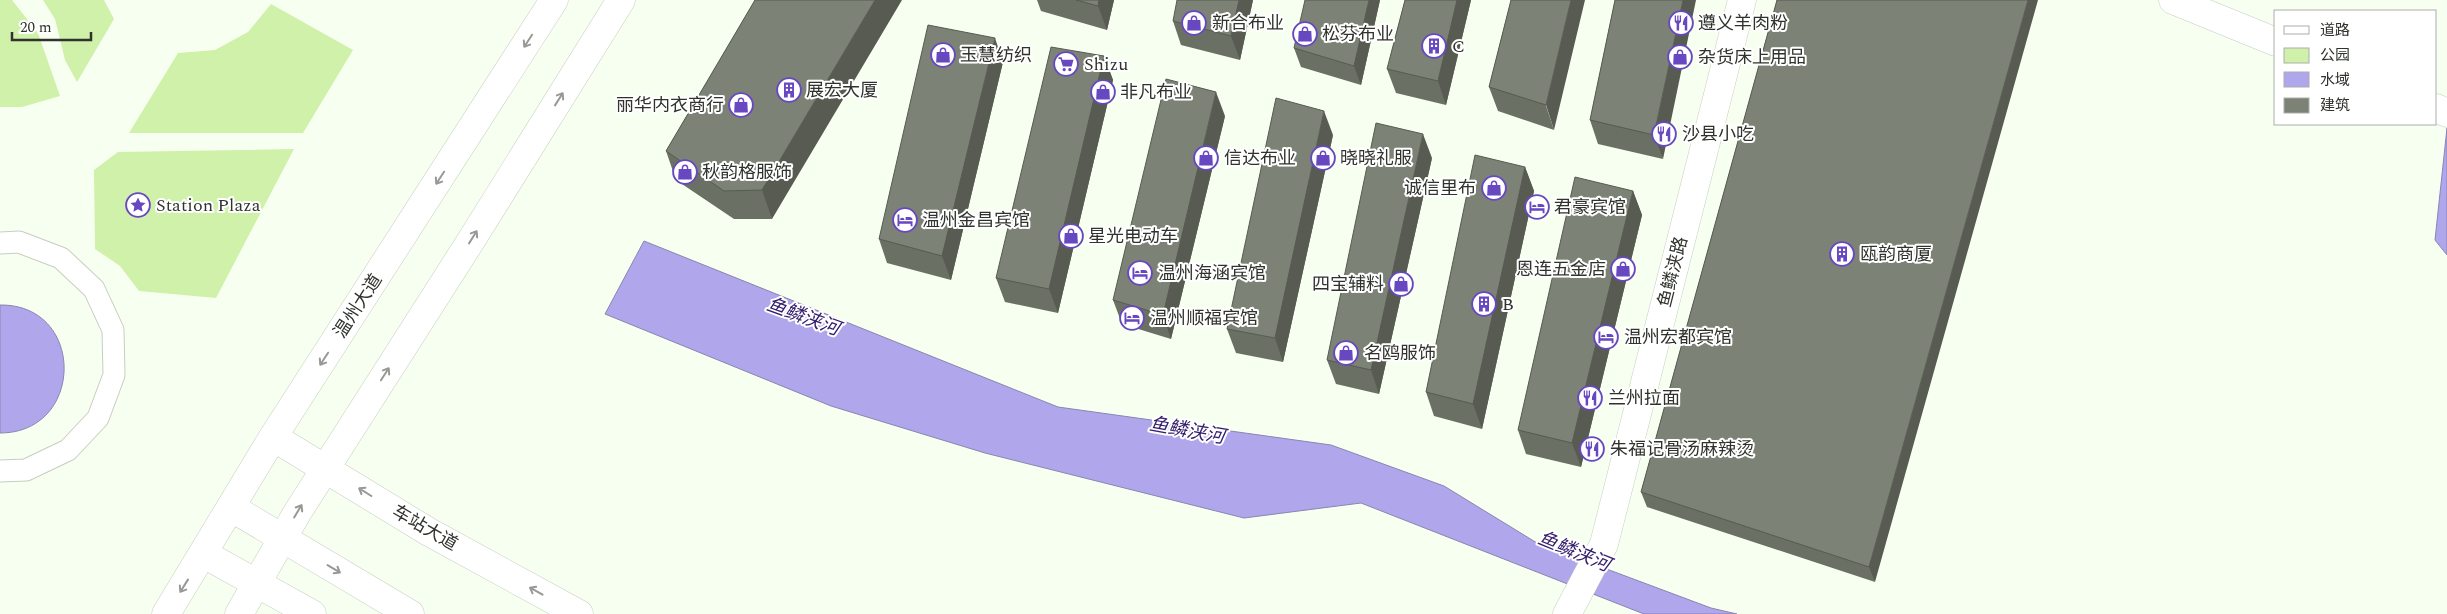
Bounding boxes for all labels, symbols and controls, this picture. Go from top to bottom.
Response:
scale bar [12,10,91,42]
shop icon: 新合布业 [1181,10,1207,36]
place label: 新合布业 [1212,10,1284,37]
restaurant icon: 遵义羊肉粉 [1668,10,1694,36]
place label: 遵义羊肉粉 [1698,10,1788,37]
legend [2274,10,2437,125]
text: 20 m [20,16,52,39]
text: 道路 [2320,19,2350,42]
shop icon: 松芬布业 [1292,21,1318,47]
place label: 松芬布业 [1322,21,1394,48]
building icon: C [1421,33,1447,59]
place label: C [1452,33,1465,60]
one-way arrow [523,34,533,48]
shop icon: 玉慧纺织 [930,42,956,68]
place label: 玉慧纺织 [960,42,1032,69]
shop icon: 杂货床上用品 [1667,44,1693,70]
place label: 杂货床上用品 [1698,44,1806,71]
text: 公园 [2320,44,2350,67]
supermarket icon: Shizu [1053,51,1079,77]
place label: Shizu [1084,51,1128,78]
text: 水域 [2320,69,2350,92]
building icon: 展宏大厦 [776,77,802,103]
place label: 展宏大厦 [806,77,878,104]
shop icon: 非凡布业 [1090,79,1116,105]
place label: 非凡布业 [1120,79,1192,106]
place label: 丽华内衣商行 [616,92,724,119]
shop icon: 丽华内衣商行 [728,92,754,118]
one-way arrow [554,93,564,107]
text: 建筑 [2320,94,2350,117]
restaurant icon: 沙县小吃 [1651,121,1677,147]
place label: 沙县小吃 [1682,121,1754,148]
shop icon: 信达布业 [1193,145,1219,171]
place label: 信达布业 [1224,145,1296,172]
shop icon: 晓晓礼服 [1310,145,1336,171]
place label: 晓晓礼服 [1340,145,1412,172]
shop icon: 秋韵格服饰 [672,159,698,185]
place label: 秋韵格服饰 [702,159,792,186]
one-way arrow [435,170,445,184]
place label: 诚信里布 [1404,175,1476,202]
shop icon: 诚信里布 [1481,175,1507,201]
place icon: Station Plaza [125,192,151,218]
place label: Station Plaza [156,192,261,219]
hotel icon: 君豪宾馆 [1524,194,1550,220]
place label: 君豪宾馆 [1554,194,1626,221]
hotel icon: 温州金昌宾馆 [892,207,918,233]
place label: 温州金昌宾馆 [922,207,1030,234]
shop icon: 星光电动车 [1058,223,1084,249]
place label: 星光电动车 [1088,223,1178,250]
one-way arrow [468,231,478,245]
street label: 鱼鳞浃路 [1651,234,1695,310]
building icon: 瓯韵商厦 [1829,241,1855,267]
place label: 瓯韵商厦 [1860,241,1932,268]
place label: 恩连五金店 [1516,256,1606,283]
shop icon: 恩连五金店 [1610,256,1636,282]
hotel icon: 温州海涵宾馆 [1127,260,1153,286]
place label: 温州海涵宾馆 [1158,260,1266,287]
street label: 温州大道 [327,268,389,344]
place label: 四宝辅料 [1312,271,1384,298]
shop icon: 四宝辅料 [1388,271,1414,297]
water label: 鱼鳞浃河 [762,290,847,345]
building icon: B [1471,291,1497,317]
place label: B [1502,291,1514,318]
hotel icon: 温州顺福宾馆 [1119,305,1145,331]
place label: 温州顺福宾馆 [1150,305,1258,332]
hotel icon: 温州宏都宾馆 [1593,324,1619,350]
place label: 温州宏都宾馆 [1624,324,1732,351]
shop icon: 名鸥服饰 [1333,340,1359,366]
place label: 名鸥服饰 [1364,340,1436,367]
one-way arrow [319,351,329,365]
one-way arrow [381,368,391,382]
restaurant icon: 兰州拉面 [1577,385,1603,411]
place label: 兰州拉面 [1608,385,1680,412]
water label: 鱼鳞浃河 [1147,410,1231,453]
restaurant icon: 朱福记骨汤麻辣烫 [1579,436,1605,462]
place label: 朱福记骨汤麻辣烫 [1610,436,1754,463]
one-way arrow [359,487,373,497]
street label: 车站大道 [387,498,463,558]
one-way arrow [294,505,304,519]
water label: 鱼鳞浃河 [1533,524,1618,581]
one-way arrow [326,565,340,575]
one-way arrow [178,579,188,593]
one-way arrow [529,586,544,596]

